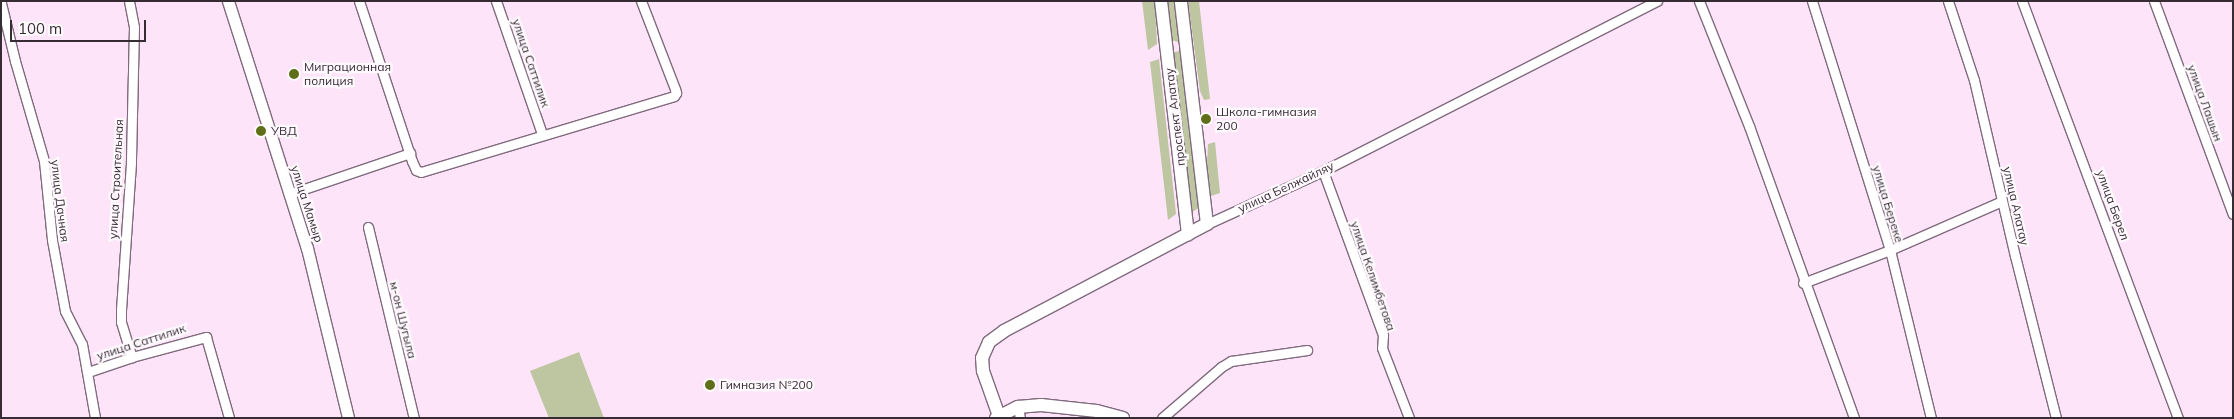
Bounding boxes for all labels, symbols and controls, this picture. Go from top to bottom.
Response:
scale bar [12,10,149,42]
street label: улица Саттилик [509,17,553,109]
text: 100 m [18,19,62,38]
place label: Миграционная полиция [304,60,391,88]
street label: улица Лашын [2184,63,2226,143]
street label: проспект Алатау [1162,67,1188,167]
marker: Миграционная полиция [288,68,300,80]
place label: Школа-гимназия 200 [1216,105,1317,133]
marker: Школа-гимназия 200 [1200,113,1212,125]
street label: улица Строительная [106,119,126,239]
place label: УВД [271,124,297,138]
marker: УВД [255,125,267,137]
street label: улица Белжайляу [1236,158,1336,216]
street label: улица Дачная [48,159,72,243]
street label: улица Мамыр [288,164,326,244]
street label: улица Береке [1869,164,1907,244]
street label: улица Алатау [2000,165,2032,247]
street label: улица Берел [2094,168,2132,242]
street label: улица Келимбетова [1347,219,1399,333]
street label: м-он Шугыла [386,280,420,360]
street label: улица Саттилик [95,321,187,363]
place label: Гимназия №200 [720,378,813,392]
marker: Гимназия №200 [704,379,716,391]

